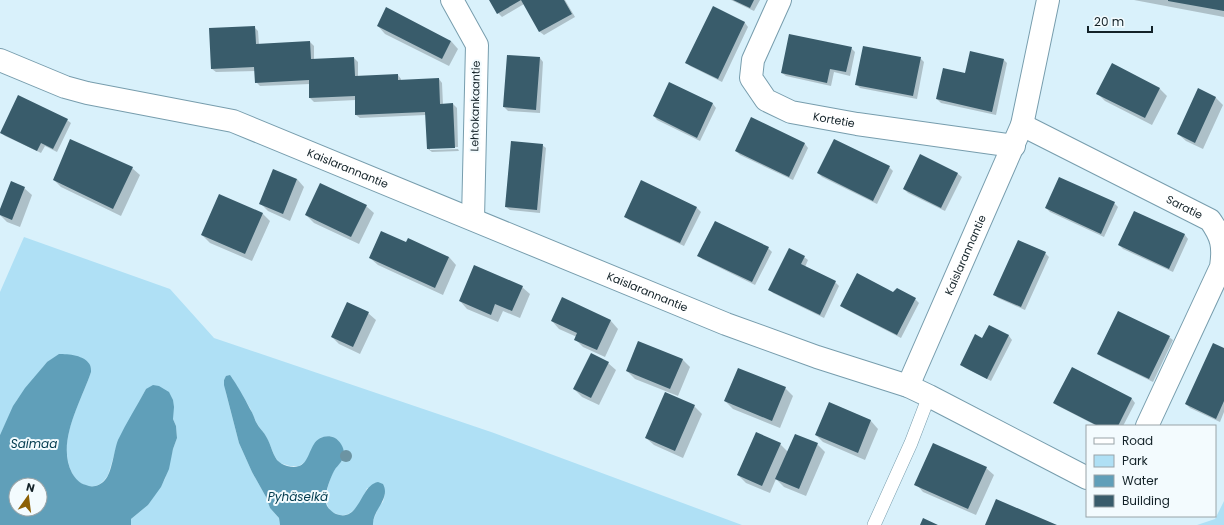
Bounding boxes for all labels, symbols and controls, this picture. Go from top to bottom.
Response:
scale bar [1088,8,1152,34]
text: 20 m [1094,13,1124,30]
street label: Lehtokankaantie [466,60,484,152]
street label: Kortetie [812,108,856,131]
street label: Kaislarannantie [305,144,391,192]
street label: Saratie [1163,191,1206,223]
street label: Kaislarannantie [941,212,990,298]
street label: Kaislarannantie [604,268,691,316]
legend [1086,425,1216,517]
text: Road [1122,432,1153,449]
water label: Saimaa [11,435,57,452]
text: Park [1122,452,1149,469]
text: Water [1122,472,1159,489]
north arrow [8,477,48,517]
text: N [24,479,36,496]
water label: Pyhäselkä [268,488,328,505]
text: Building [1122,492,1170,509]

